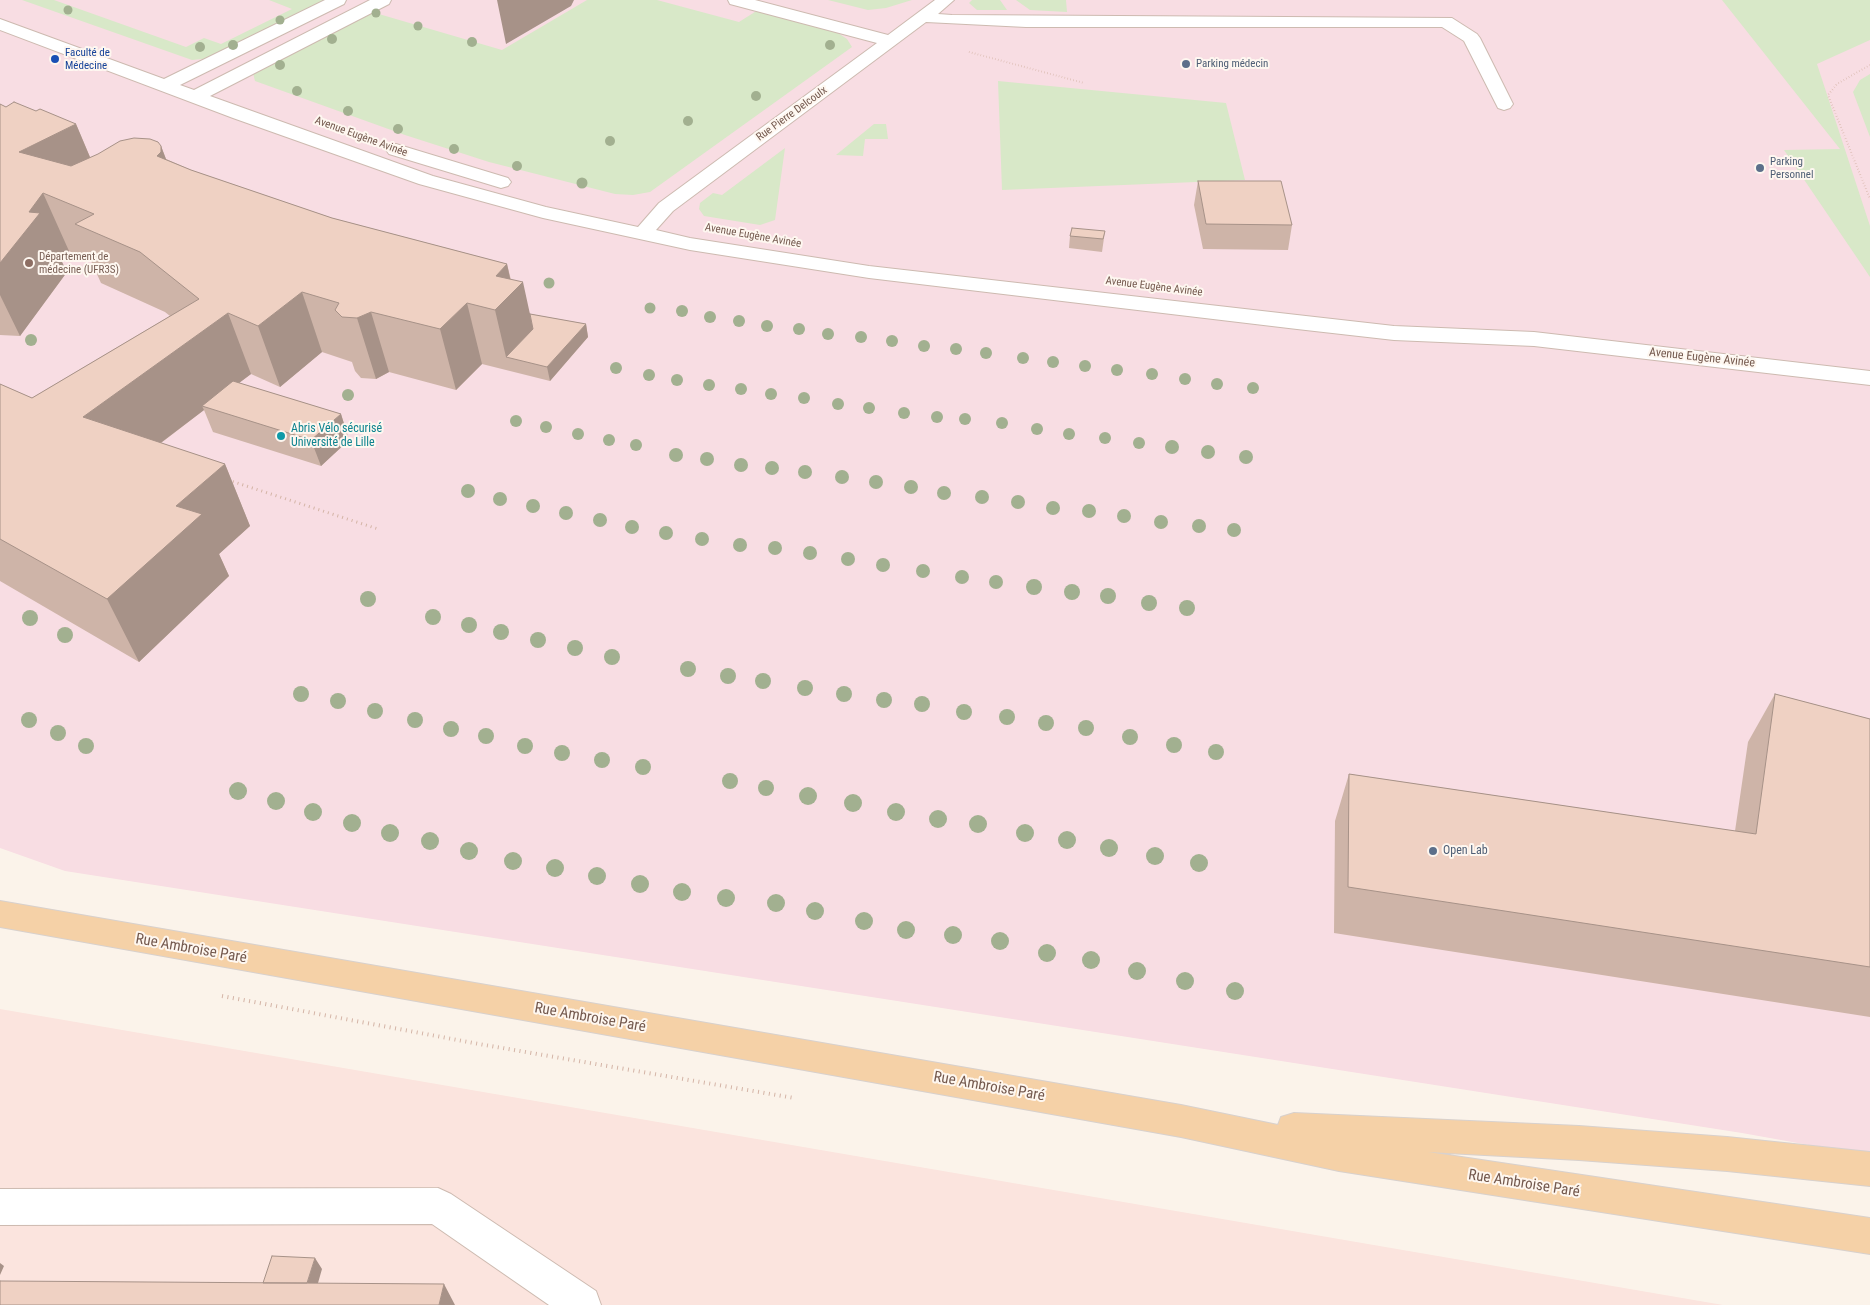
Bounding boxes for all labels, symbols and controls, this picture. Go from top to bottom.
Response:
place label: Faculté de Médecine [65,46,110,72]
marker: Faculté de Médecine [49,53,61,65]
place label: Parking médecin [1196,57,1268,71]
marker: Parking médecin [1180,58,1192,70]
street label: Rue Pierre Delcoulx [754,84,830,144]
street label: Avenue Eugène Avinée [313,114,409,160]
place label: Parking Personnel [1770,155,1813,181]
marker: Parking Personnel [1754,162,1766,174]
street label: Avenue Eugène Avinée [704,221,802,251]
place label: Département de médecine (UFR3S) [39,250,119,276]
marker: Département de médecine (UFR3S) [23,257,35,269]
street label: Avenue Eugène Avinée [1105,275,1203,299]
street label: Avenue Eugène Avinée [1648,345,1756,371]
place label: Abris Vélo sécurisé Université de Lille [291,422,382,450]
marker: Abris Vélo sécurisé Université de Lille [275,430,287,442]
place label: Open Lab [1443,844,1488,858]
marker: Open Lab [1427,845,1439,857]
street label: Rue Ambroise Paré [134,930,248,968]
street label: Rue Ambroise Paré [533,999,647,1037]
street label: Rue Ambroise Paré [932,1068,1046,1106]
street label: Rue Ambroise Paré [1467,1166,1581,1202]

